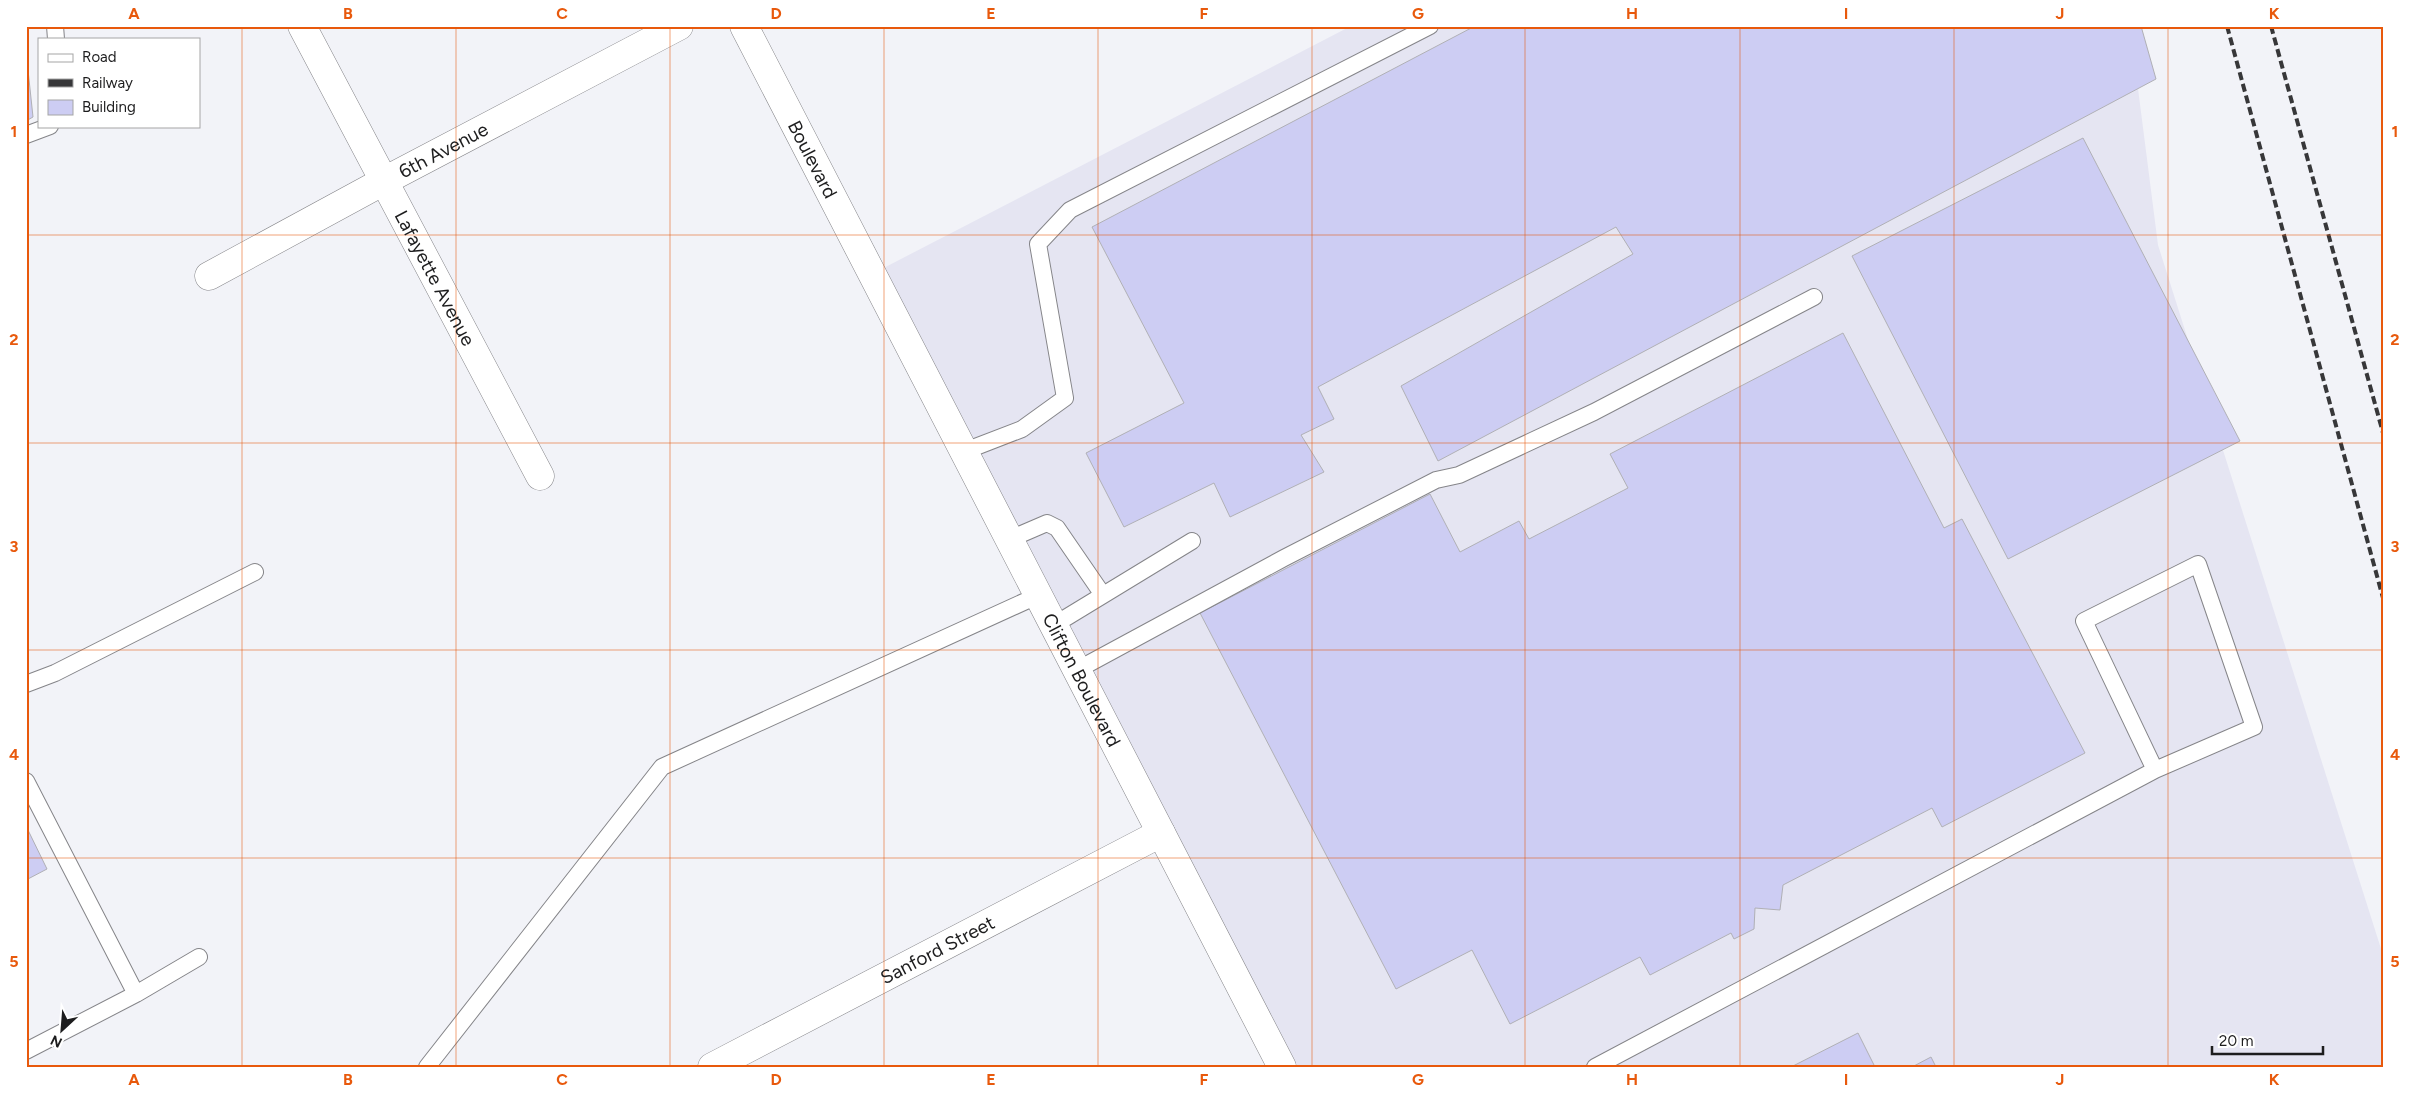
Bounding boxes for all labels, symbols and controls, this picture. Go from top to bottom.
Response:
text: A [128,4,140,23]
text: B [343,4,353,23]
text: C [556,4,568,23]
text: D [770,4,782,23]
text: E [986,4,996,23]
text: F [1200,4,1209,23]
text: G [1412,4,1424,23]
text: H [1626,4,1638,23]
text: I [1844,4,1848,23]
text: J [2056,4,2064,23]
text: K [2269,4,2280,23]
legend [38,38,200,128]
text: Road [82,48,117,66]
text: Railway [82,74,133,92]
text: Building [82,98,136,116]
street label: 6th Avenue [395,117,492,183]
street label: Boulevard [783,117,842,202]
text: 1 [11,122,17,141]
text: 1 [2392,122,2398,141]
street label: Lafayette Avenue [390,207,480,350]
text: 2 [9,330,19,349]
text: 2 [2390,330,2400,349]
text: 3 [10,537,19,556]
text: 3 [2391,537,2400,556]
street label: Clifton Boulevard [1037,609,1126,751]
text: 4 [9,745,19,764]
text: 4 [2390,745,2400,764]
street label: Sanford Street [877,911,998,989]
text: 5 [9,952,19,971]
text: 5 [2390,952,2400,971]
north arrow [38,1006,88,1056]
scale bar [2212,1023,2323,1055]
text: N [48,1031,65,1051]
text: 20 m [2219,1032,2253,1050]
text: A [128,1070,140,1089]
text: B [343,1070,353,1089]
text: C [556,1070,568,1089]
text: D [770,1070,782,1089]
text: E [986,1070,996,1089]
text: F [1200,1070,1209,1089]
text: G [1412,1070,1424,1089]
text: H [1626,1070,1638,1089]
text: I [1844,1070,1848,1089]
text: J [2056,1070,2064,1089]
text: K [2269,1070,2280,1089]

